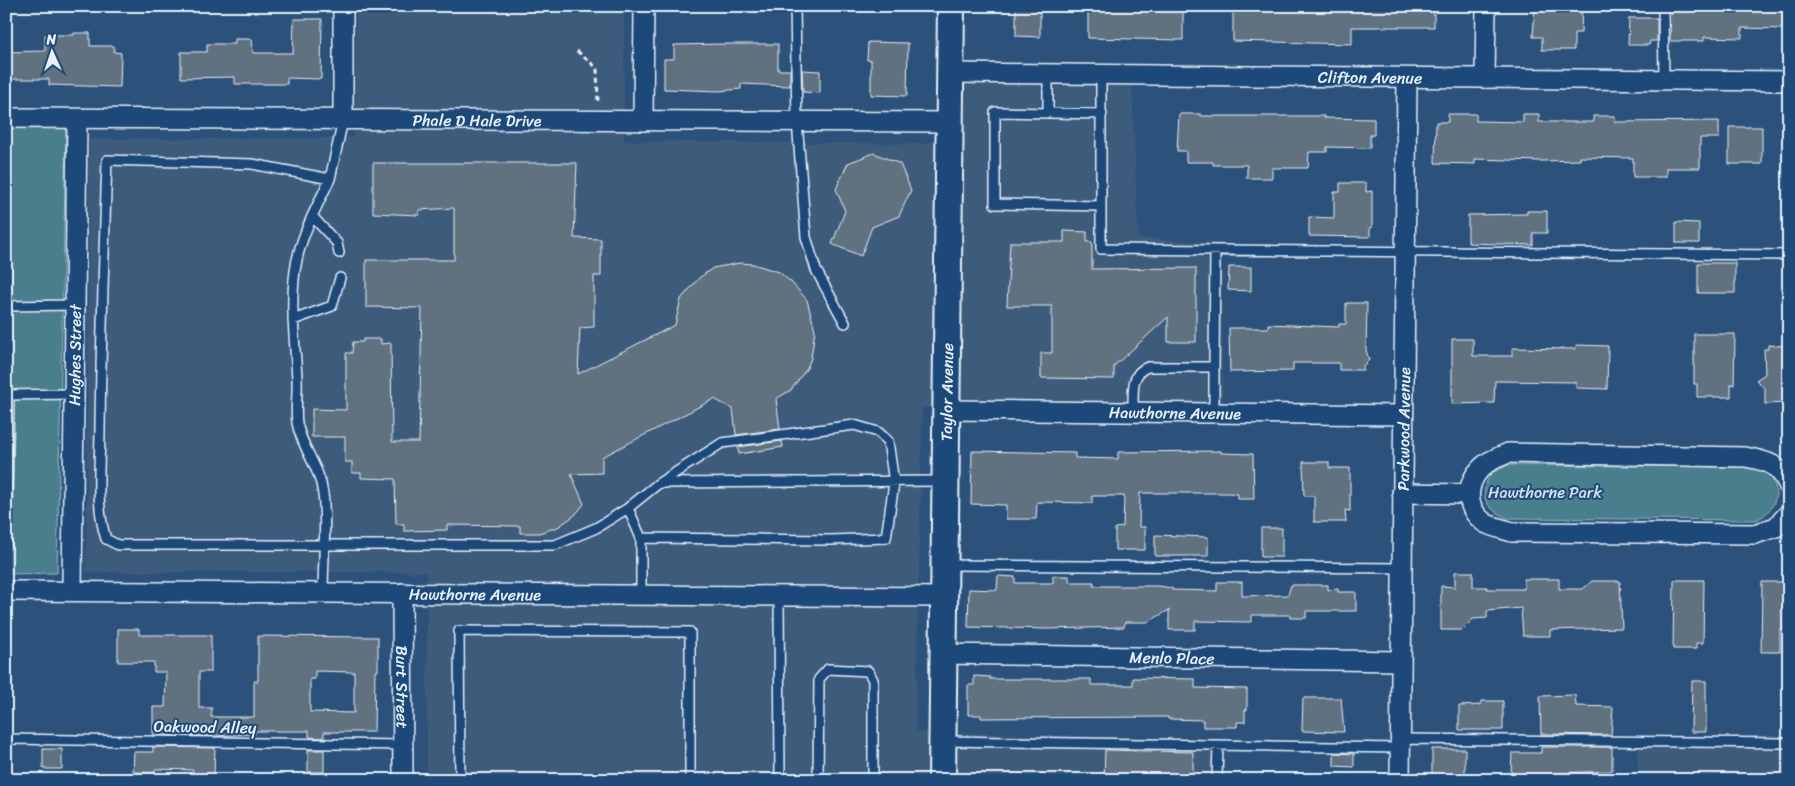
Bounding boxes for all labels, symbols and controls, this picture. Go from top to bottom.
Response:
text: N [45,27,57,52]
north arrow [28,28,78,78]
street label: Clifton Avenue [1318,62,1422,92]
street label: Phale D Hale Drive [412,105,542,135]
street label: Hughes Street [59,304,90,406]
street label: Taylor Avenue [931,343,962,441]
street label: Parkwood Avenue [1388,367,1419,491]
street label: Hawthorne Avenue [1109,397,1242,428]
park label: Hawthorne Park [1488,478,1602,507]
street label: Hawthorne Avenue [409,579,541,609]
street label: Menlo Place [1129,642,1215,673]
street label: Burt Street [388,645,417,729]
street label: Oakwood Alley [153,712,257,742]

